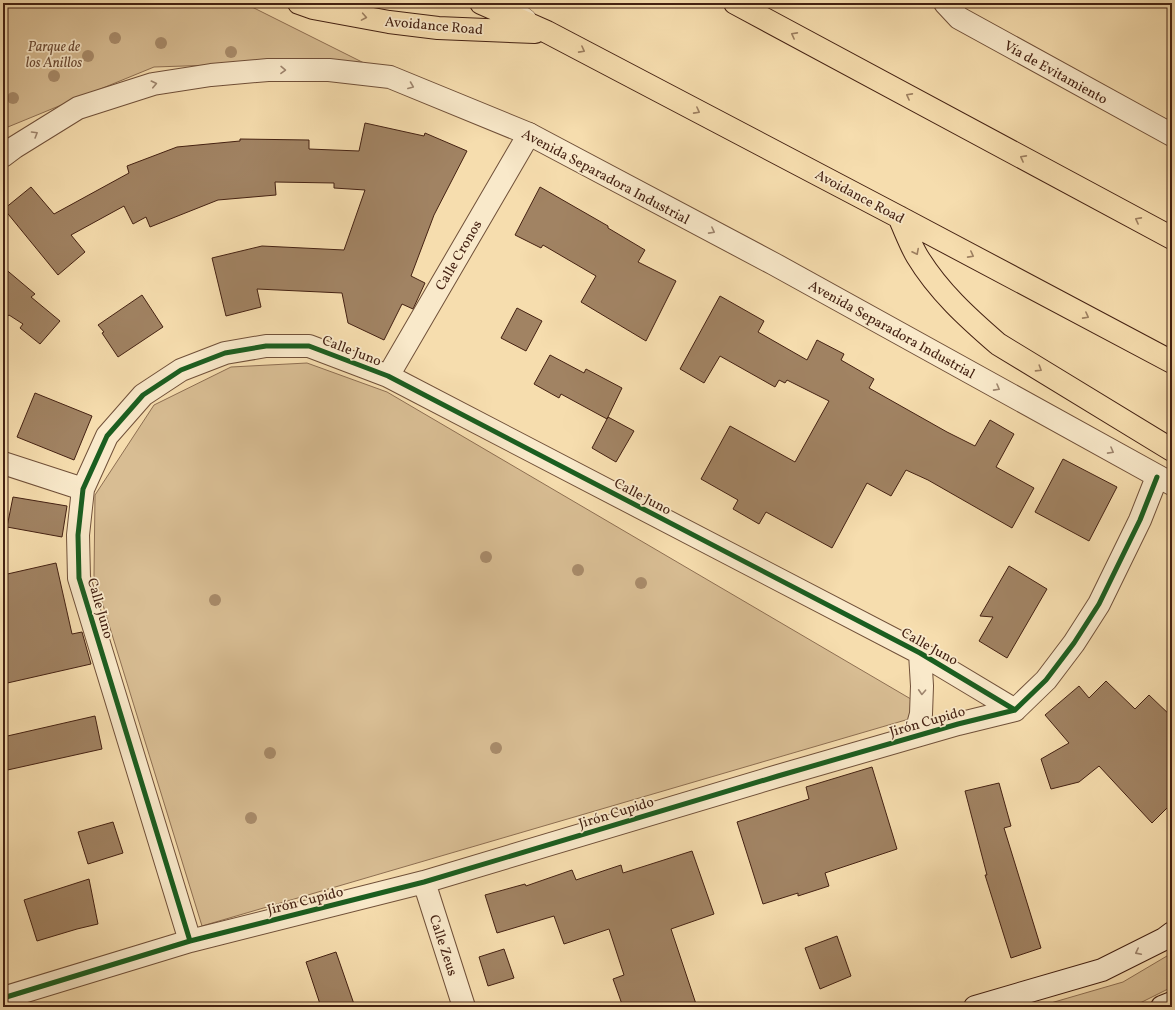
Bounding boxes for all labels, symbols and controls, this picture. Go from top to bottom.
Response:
one-way arrow [361,13,367,21]
street label: Avoidance Road [384,13,484,40]
one-way arrow [791,32,798,39]
street label: Vía de Evitamiento [1000,37,1111,110]
park label: Parque de los Anillos [26,38,82,73]
one-way arrow [578,46,585,53]
one-way arrow [280,66,286,74]
one-way arrow [151,81,158,89]
one-way arrow [408,81,415,89]
one-way arrow [906,94,913,101]
one-way arrow [693,106,700,114]
street label: Avenida Separadora Industrial [518,125,693,230]
one-way arrow [31,132,38,139]
one-way arrow [1020,155,1027,163]
street label: Avoidance Road [811,166,907,229]
street label: Calle Cronos [432,217,487,294]
one-way arrow [1134,217,1142,224]
one-way arrow [708,226,715,234]
one-way arrow [911,248,919,256]
one-way arrow [967,250,974,258]
street label: Avenida Separadora Industrial [805,277,978,384]
one-way arrow [1081,311,1089,319]
street label: Calle Juno [319,331,384,371]
one-way arrow [1035,364,1042,372]
one-way arrow [993,384,1000,391]
one-way arrow [1107,447,1114,454]
street label: Calle Juno [610,474,674,520]
street label: Calle Juno [82,576,117,641]
street label: Calle Juno [897,624,961,671]
one-way arrow [918,689,926,695]
street label: Jirón Cupido [887,703,967,742]
street label: Jirón Cupido [576,793,656,834]
street label: Jirón Cupido [265,883,345,920]
street label: Calle Zeus [424,912,461,978]
one-way arrow [1135,947,1142,955]

